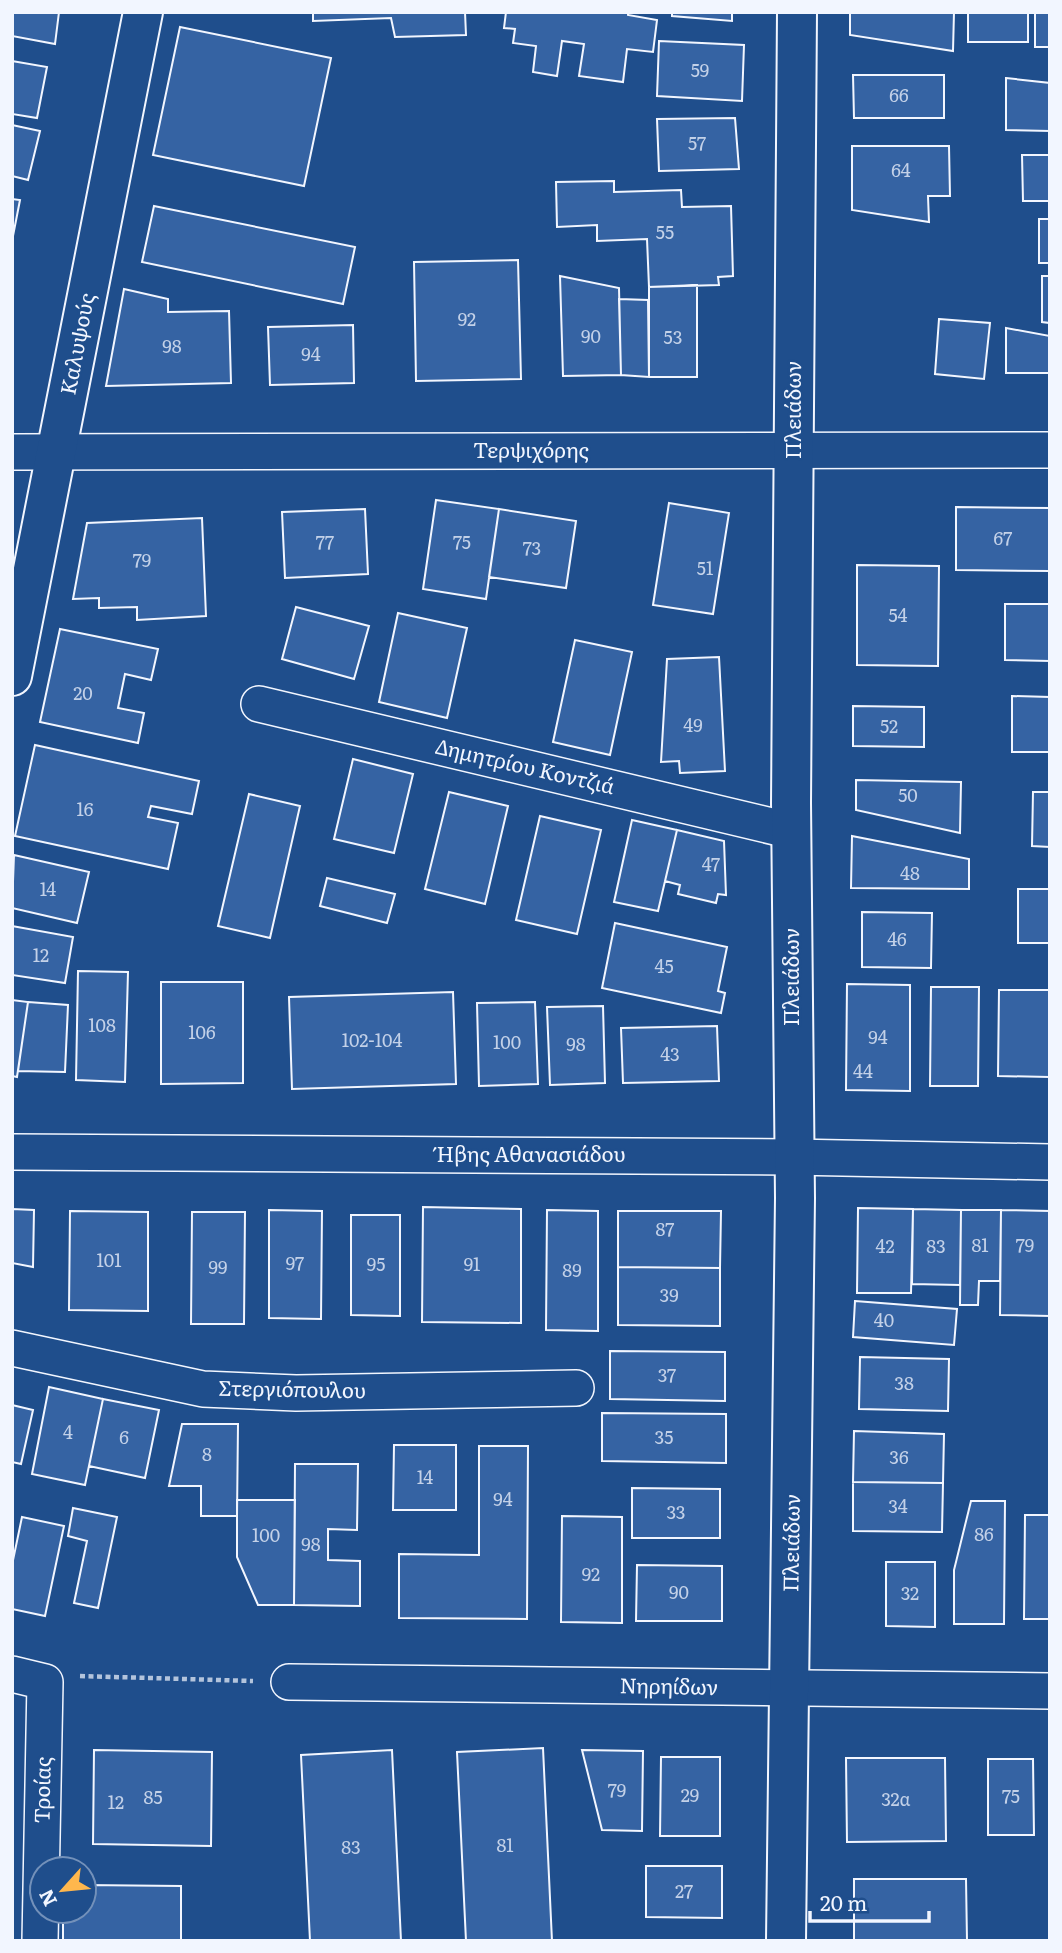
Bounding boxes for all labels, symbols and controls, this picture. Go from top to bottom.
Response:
house number: 59 [691,56,709,83]
house number: 66 [889,81,909,108]
house number: 57 [688,129,706,156]
house number: 64 [891,156,911,183]
house number: 55 [656,218,674,245]
street label: Καλυψούς [51,290,101,397]
house number: 92 [458,305,476,332]
house number: 90 [581,322,601,349]
house number: 53 [664,323,682,350]
house number: 98 [162,332,182,359]
house number: 94 [301,340,321,367]
street label: Πλειάδων [776,361,807,459]
street label: Τερψιχόρης [473,433,589,464]
house number: 67 [994,524,1012,551]
house number: 77 [316,528,334,555]
house number: 75 [453,528,471,555]
house number: 73 [523,534,541,561]
house number: 79 [133,546,151,573]
house number: 51 [697,554,713,581]
house number: 54 [888,601,908,628]
house number: 20 [73,679,93,706]
house number: 49 [683,711,703,738]
house number: 52 [880,712,898,739]
street label: Δημητρίου Κοντζιά [433,729,618,800]
house number: 50 [898,781,918,808]
house number: 16 [77,795,94,822]
house number: 47 [702,850,720,877]
house number: 48 [900,859,920,886]
house number: 14 [40,875,56,902]
house number: 46 [887,925,907,952]
street label: Πλειάδων [774,928,805,1026]
house number: 12 [33,941,49,968]
house number: 45 [654,952,674,979]
house number: 108 [88,1011,116,1038]
house number: 106 [188,1018,216,1045]
house number: 94 [868,1023,888,1050]
house number: 102-104 [342,1026,402,1053]
house number: 100 [493,1028,521,1055]
house number: 98 [566,1030,586,1057]
house number: 43 [660,1040,680,1067]
house number: 44 [853,1057,873,1084]
street label: Ήβης Αθανασιάδου [433,1137,625,1168]
house number: 87 [656,1215,674,1242]
house number: 81 [971,1231,989,1258]
house number: 79 [1016,1231,1034,1258]
house number: 42 [875,1232,895,1259]
house number: 83 [926,1232,946,1259]
house number: 101 [96,1246,122,1273]
house number: 97 [286,1249,304,1276]
house number: 95 [367,1250,385,1277]
house number: 91 [464,1250,480,1277]
house number: 99 [209,1253,227,1280]
house number: 89 [562,1256,582,1283]
house number: 39 [659,1281,679,1308]
house number: 40 [874,1306,894,1333]
house number: 37 [658,1361,676,1388]
house number: 38 [894,1369,914,1396]
street label: Στεργιόπουλου [218,1371,366,1404]
house number: 4 [63,1418,73,1445]
house number: 6 [119,1423,129,1450]
house number: 35 [655,1423,673,1450]
house number: 8 [202,1440,212,1467]
house number: 36 [889,1443,909,1470]
house number: 14 [417,1463,433,1490]
house number: 94 [493,1485,513,1512]
house number: 34 [888,1492,908,1519]
street label: Πλειάδων [773,1493,806,1592]
house number: 33 [667,1498,685,1525]
house number: 86 [974,1520,994,1547]
house number: 100 [252,1521,280,1548]
house number: 98 [301,1530,321,1557]
house number: 92 [582,1560,600,1587]
house number: 90 [669,1578,689,1605]
house number: 32 [901,1579,919,1606]
street label: Νηρηίδων [620,1668,719,1701]
street label: Τροίας [24,1756,57,1824]
house number: 79 [608,1776,626,1803]
house number: 29 [681,1781,699,1808]
house number: 75 [1002,1782,1020,1809]
house number: 85 [143,1783,163,1810]
house number: 32α [881,1785,911,1812]
house number: 12 [108,1788,124,1815]
house number: 81 [496,1831,514,1858]
house number: 83 [341,1833,361,1860]
north arrow [28,1855,98,1925]
house number: 27 [675,1877,693,1904]
scale bar [810,1880,929,1924]
text: N [31,1885,63,1912]
text: 20 m [820,1886,867,1917]

